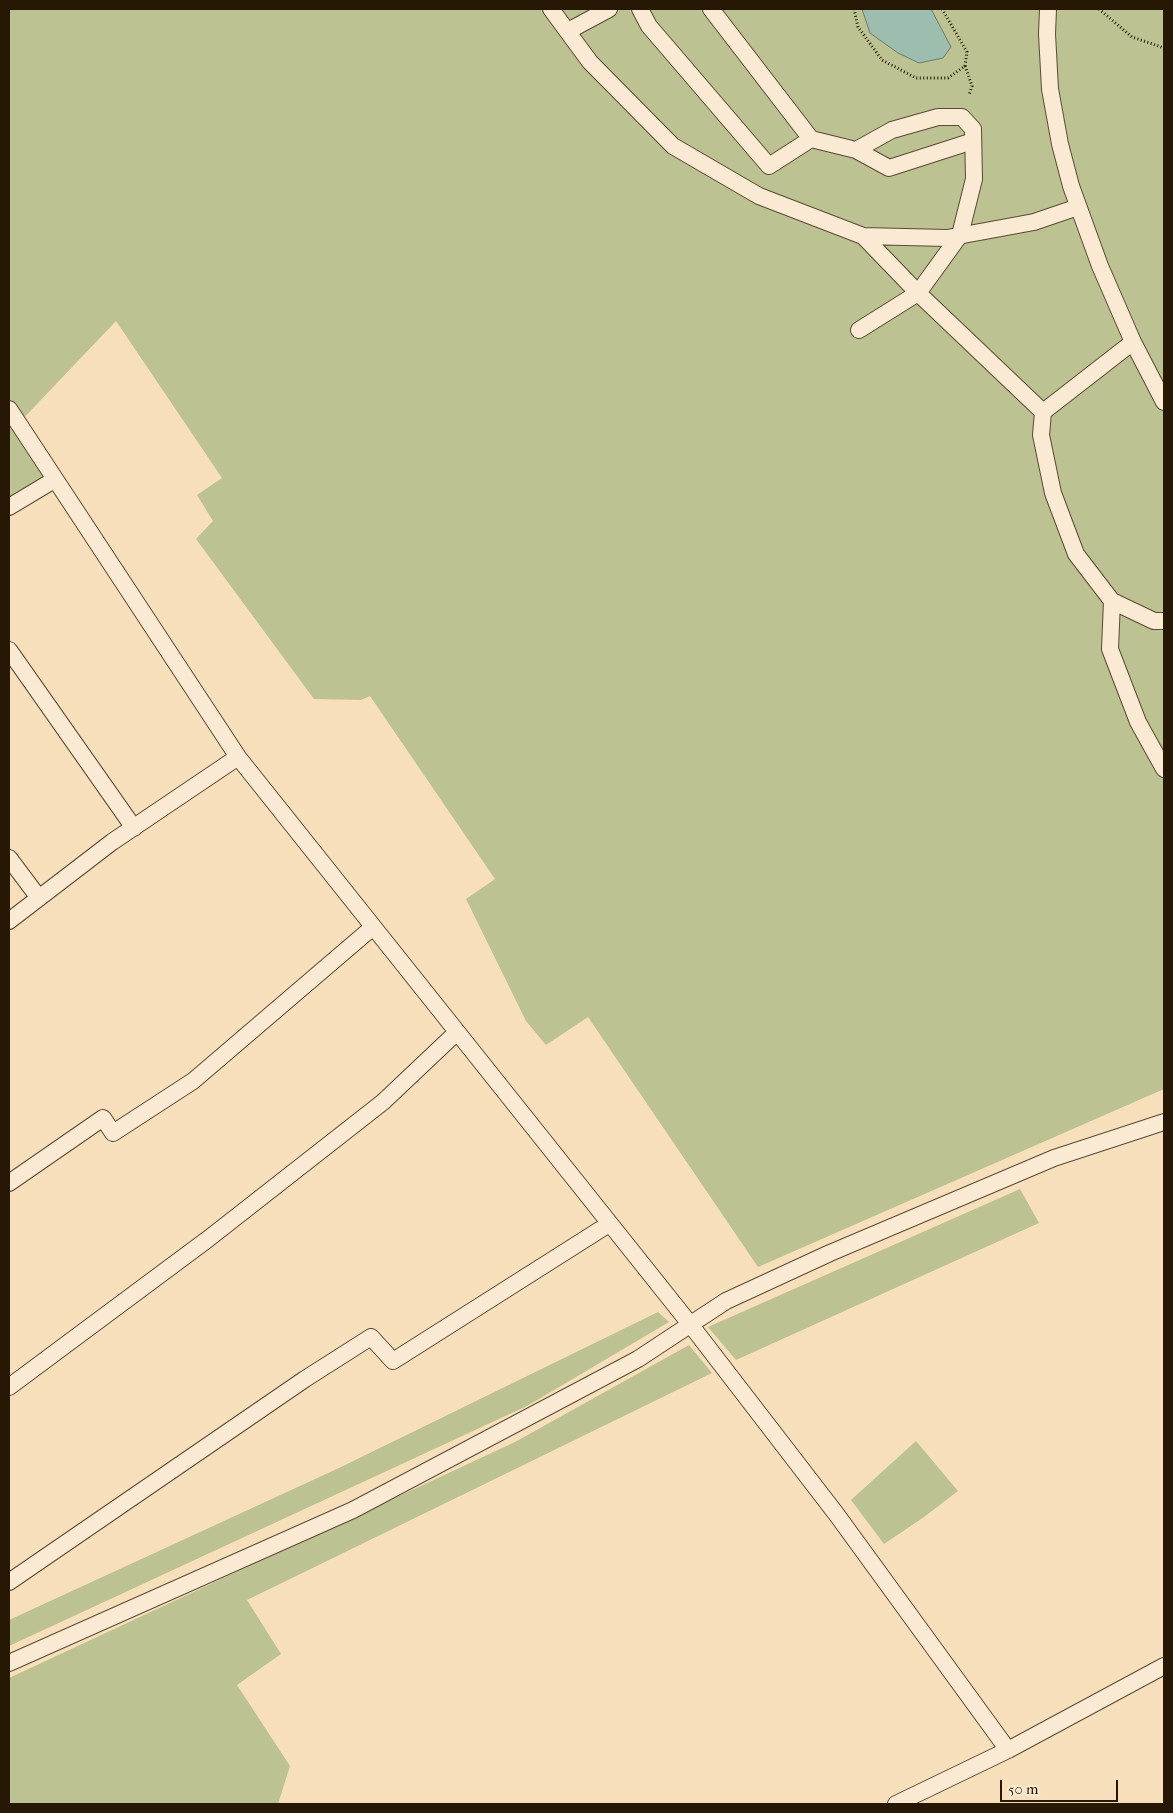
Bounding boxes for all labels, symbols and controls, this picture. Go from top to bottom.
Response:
scale bar [1003,1770,1120,1802]
text: 50 m [1008,1780,1038,1798]

